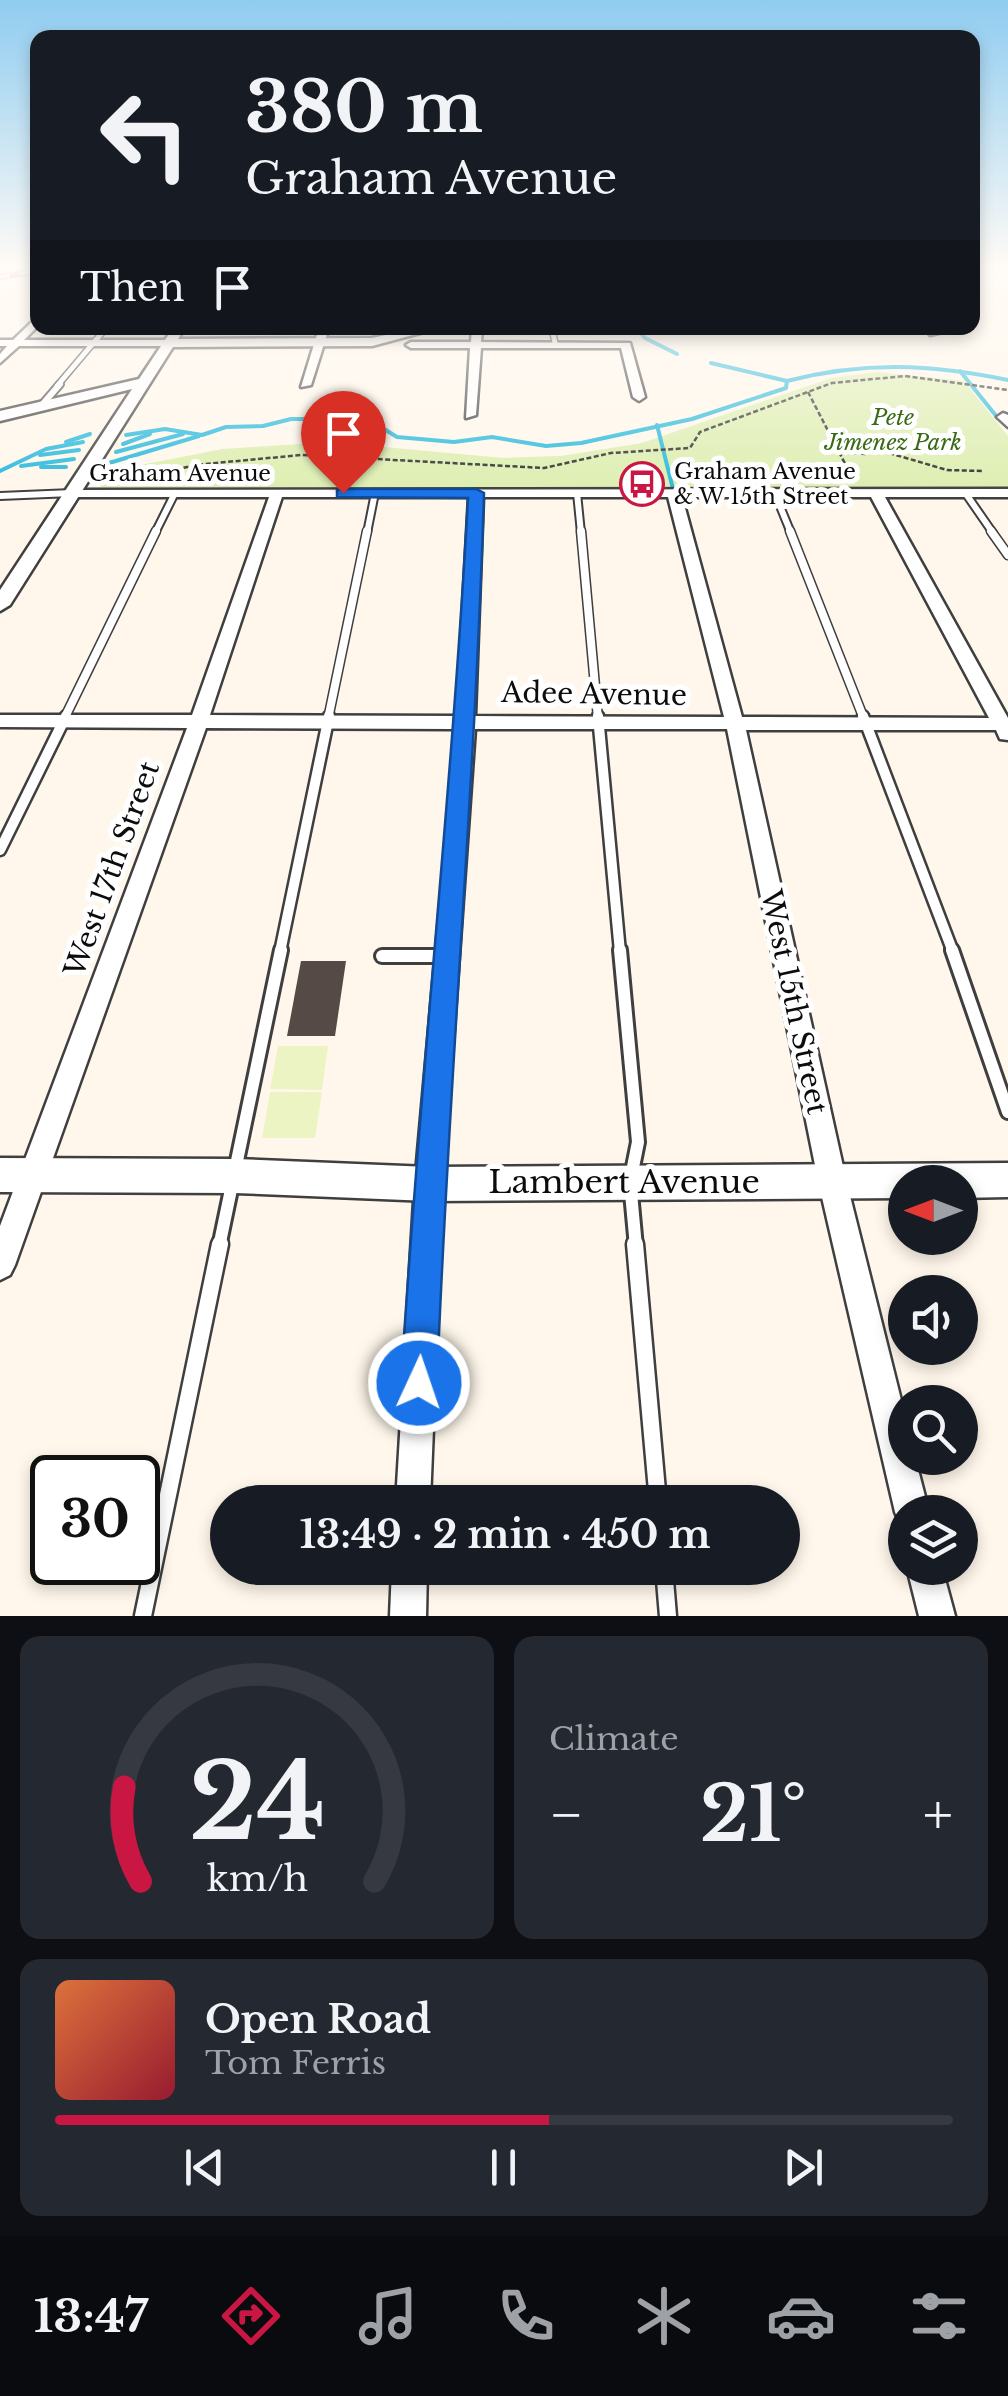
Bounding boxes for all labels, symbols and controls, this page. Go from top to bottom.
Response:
text: 380 m [245,64,483,151]
icon: left [80,70,210,200]
text: Graham Avenue [245,150,617,206]
icon: arrive [205,260,260,315]
text: Then [80,264,185,311]
pin [301,391,386,494]
park label: Pete Jimenez Park [823,404,962,456]
icon: arrive [316,406,371,461]
place label: Graham Avenue & W 15th Street [674,458,856,510]
street label: Graham Avenue [89,460,271,487]
bus stop icon: Graham Avenue & W 15th Street [619,461,665,507]
street label: Adee Avenue [500,675,687,713]
street label: West 17th Street [56,756,167,982]
street label: West 15th Street [753,886,835,1118]
street label: Lambert Avenue [488,1162,760,1202]
north arrow [888,1165,978,1255]
map controls [888,1165,978,1585]
button: sound [888,1275,978,1365]
position arrow [367,1331,471,1435]
button: search [888,1385,978,1475]
speed limit sign: 30 [30,1455,160,1585]
button: layers [888,1495,978,1585]
text: 13:49 · 2 min · 450 m [299,1511,711,1558]
text: Climate [549,1719,678,1759]
text: 24 [189,1738,325,1867]
text: 21° [700,1768,807,1861]
text: − [549,1781,584,1849]
text: + [923,1781,953,1849]
text: km/h [206,1856,308,1901]
text: Open Road [205,1996,431,2043]
text: Tom Ferris [205,2043,386,2083]
icon: previous [177,2140,232,2195]
icon: pause [476,2140,531,2195]
icon: next [776,2140,831,2195]
icon: directions [216,2281,286,2351]
icon: music [353,2281,423,2351]
icon: phone [491,2281,561,2351]
icon: climate [629,2281,699,2351]
icon: car [766,2281,836,2351]
icon: filters [904,2281,974,2351]
text: 13:47 [34,2288,148,2344]

